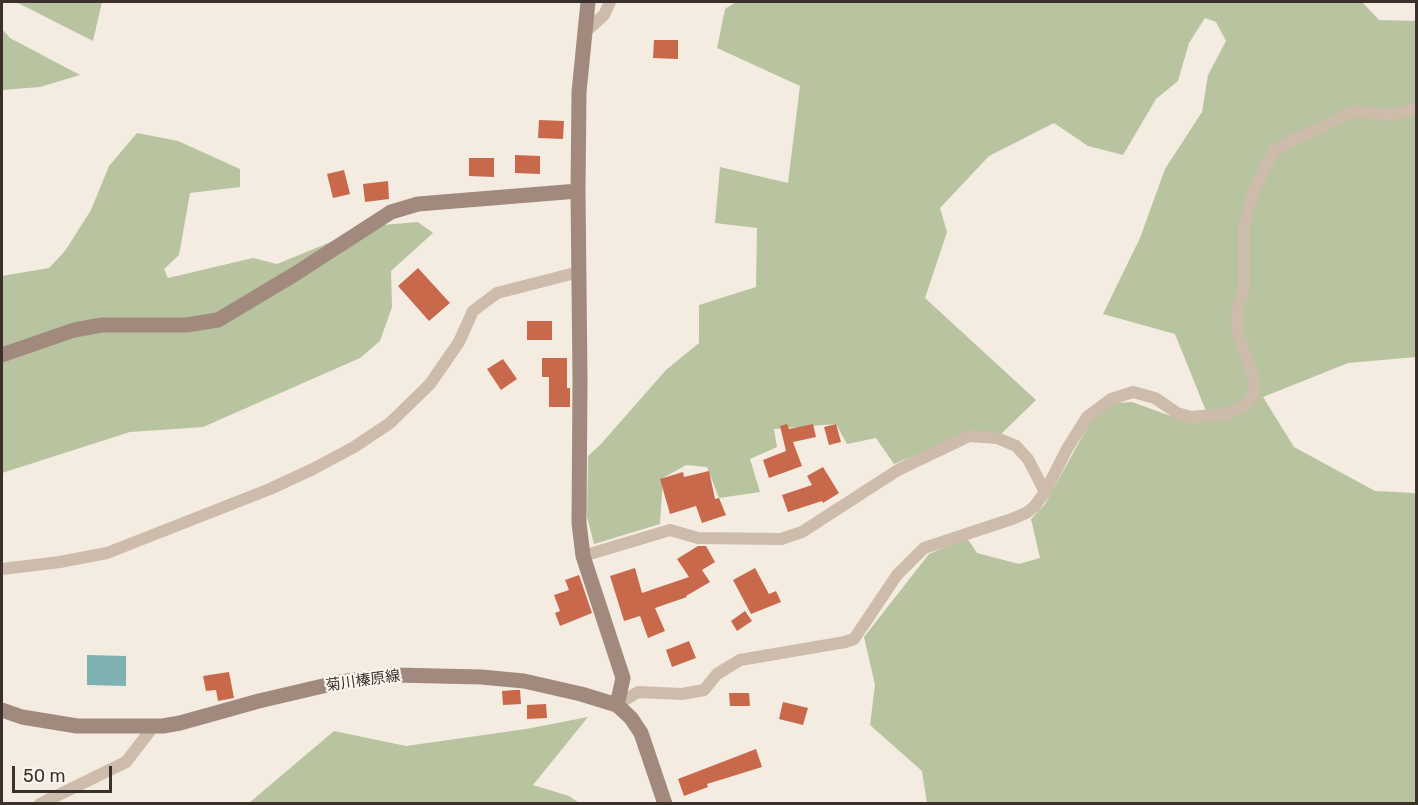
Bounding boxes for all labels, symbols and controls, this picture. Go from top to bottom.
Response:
street label: 菊川榛原線 [325,667,401,695]
scale bar [15,754,116,792]
text: 50 m [23,765,66,787]

